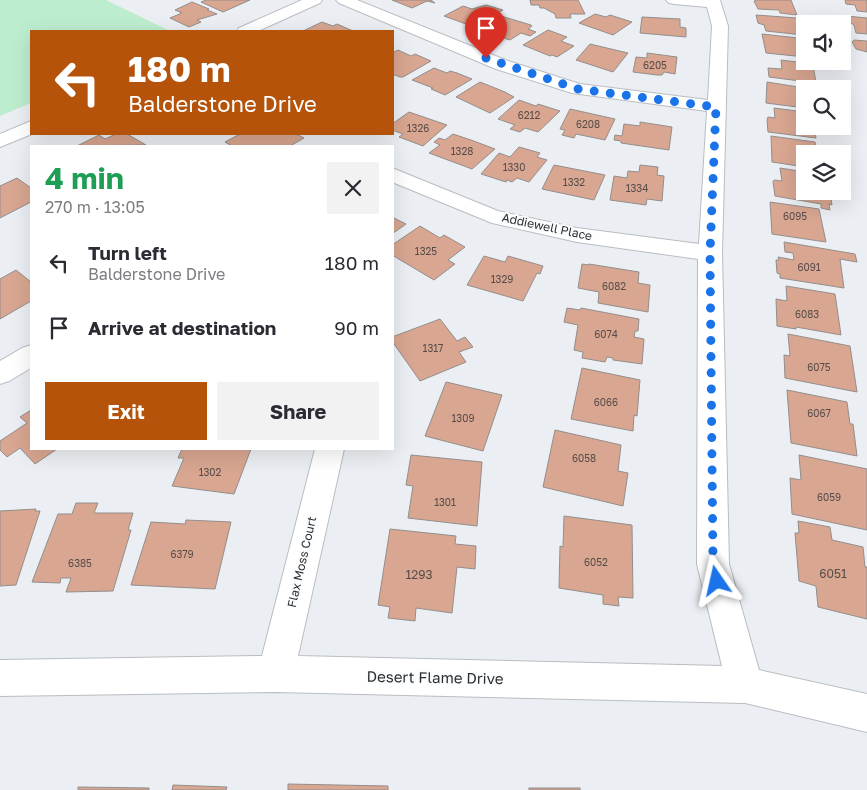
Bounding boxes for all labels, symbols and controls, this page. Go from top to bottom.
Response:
pin [465,7,507,58]
icon: arrive [472,14,500,42]
map controls [796,15,851,200]
button: sound [796,15,851,70]
text: 180 m [128,48,231,90]
icon: left [45,50,110,115]
house number: 6205 [643,59,667,71]
button: search [796,80,851,135]
text: Balderstone Drive [128,90,317,117]
house number: 6212 [518,109,540,121]
house number: 6208 [576,118,600,130]
house number: 1326 [407,122,429,134]
house number: 1328 [451,145,473,157]
button: layers [796,145,851,200]
text: 4 min [45,160,124,196]
house number: 1330 [503,161,525,173]
button: close [327,162,379,214]
house number: 1332 [563,176,585,188]
house number: 1334 [626,182,648,194]
text: 270 m · 13:05 [45,197,145,217]
street label: Addiewell Place [501,210,594,243]
house number: 6095 [783,210,807,222]
text: Turn left [88,241,167,264]
house number: 1325 [415,245,437,257]
icon: left [45,249,73,277]
text: 180 m [325,251,379,274]
house number: 6091 [797,261,821,273]
text: Balderstone Drive [88,264,225,284]
house number: 1329 [491,273,513,285]
house number: 6082 [602,280,626,292]
house number: 6083 [795,308,819,320]
icon: arrive [45,314,73,342]
text: Arrive at destination [88,316,276,339]
text: 90 m [334,316,379,339]
house number: 6074 [594,328,618,340]
house number: 1317 [423,342,443,354]
house number: 6075 [807,361,831,373]
button: Exit [45,382,207,440]
button: Share [217,382,379,440]
house number: 6066 [594,396,618,408]
house number: 6067 [807,407,831,419]
house number: 1309 [452,412,474,424]
house number: 6058 [572,452,596,464]
house number: 1302 [199,466,222,478]
house number: 6059 [817,491,841,503]
house number: 1301 [434,496,456,508]
street label: Flax Moss Court [284,515,319,609]
house number: 6379 [170,548,194,560]
position arrow [690,554,742,606]
house number: 6052 [584,556,608,568]
house number: 6385 [68,557,92,569]
house number: 6051 [819,566,847,581]
house number: 1293 [405,567,433,582]
street label: Desert Flame Drive [366,667,504,687]

